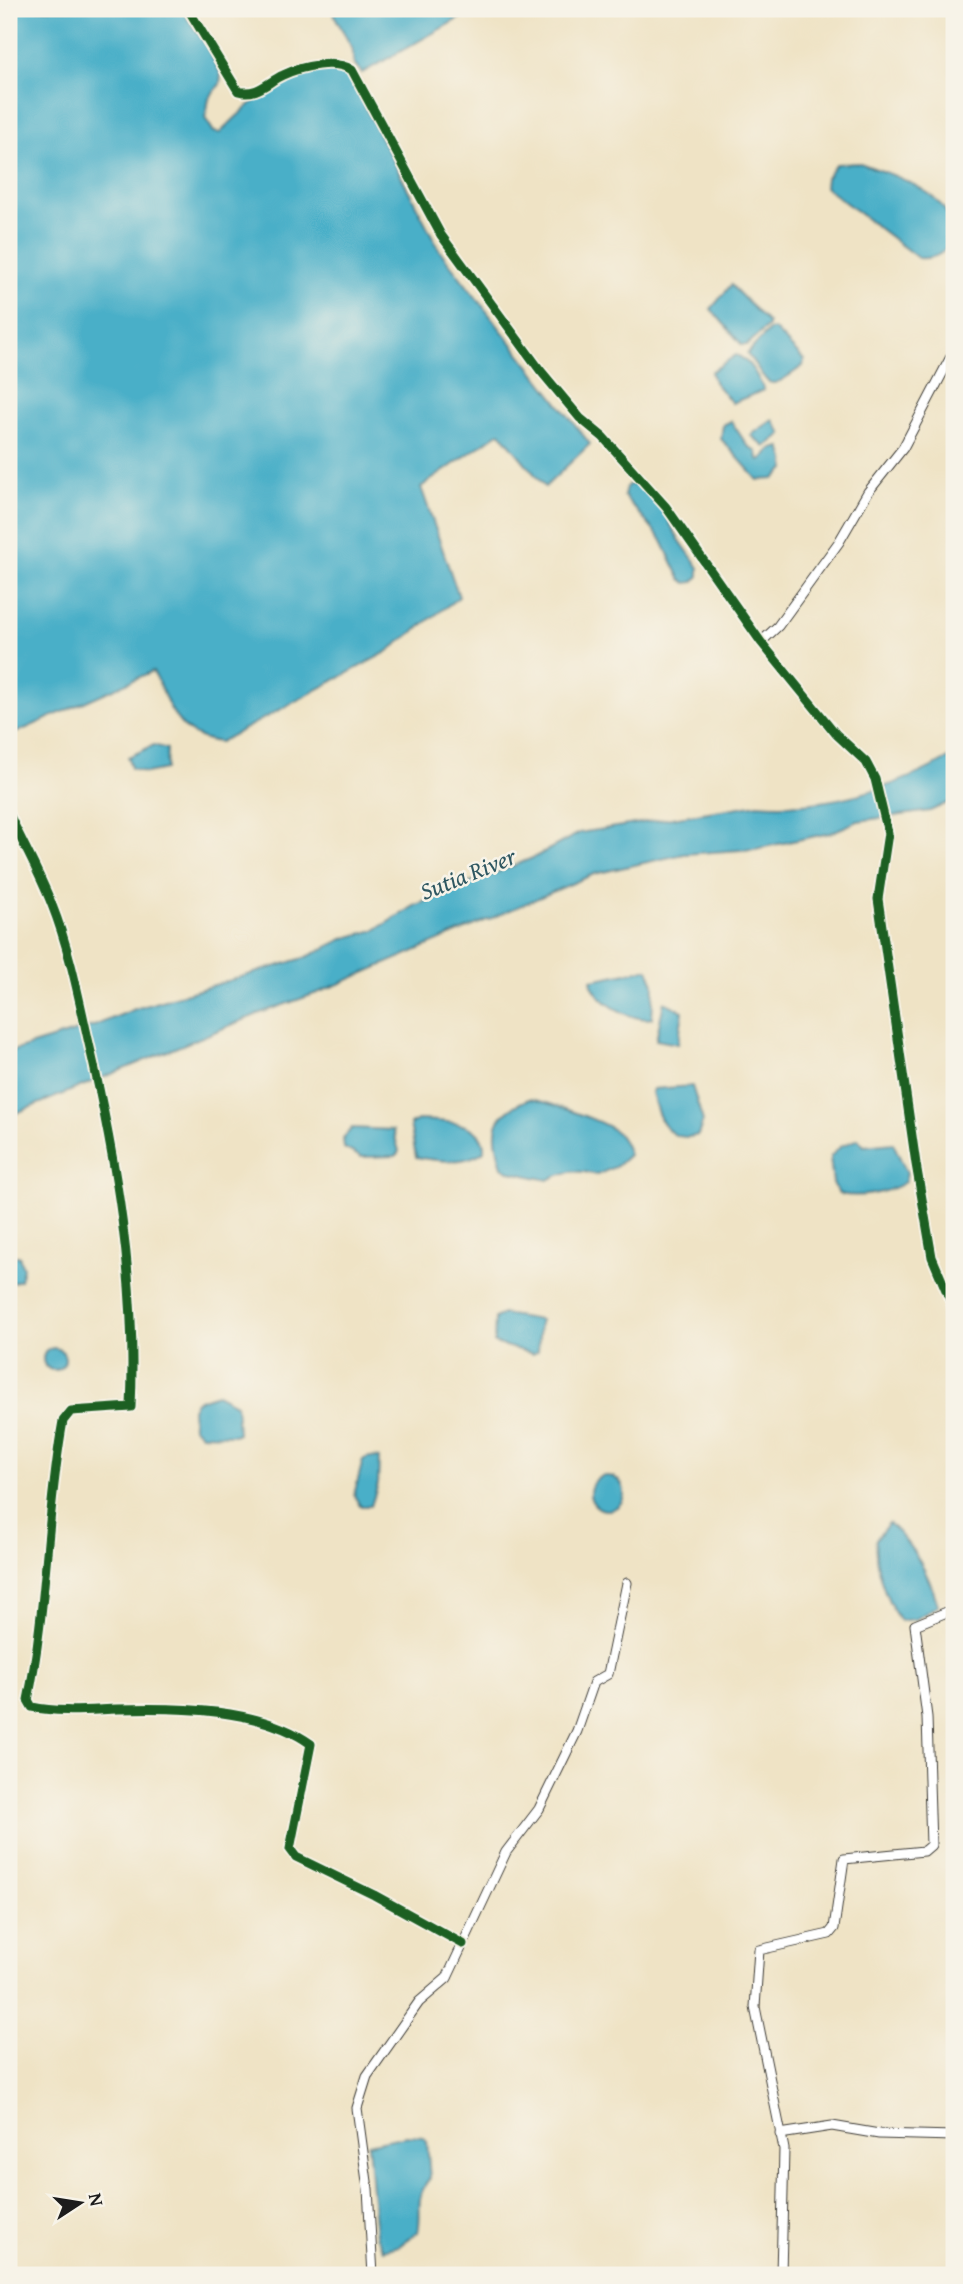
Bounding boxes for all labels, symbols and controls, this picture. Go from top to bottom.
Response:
water label: Sutia River [414,838,522,909]
north arrow [46,2168,116,2238]
text: N [82,2190,112,2209]

